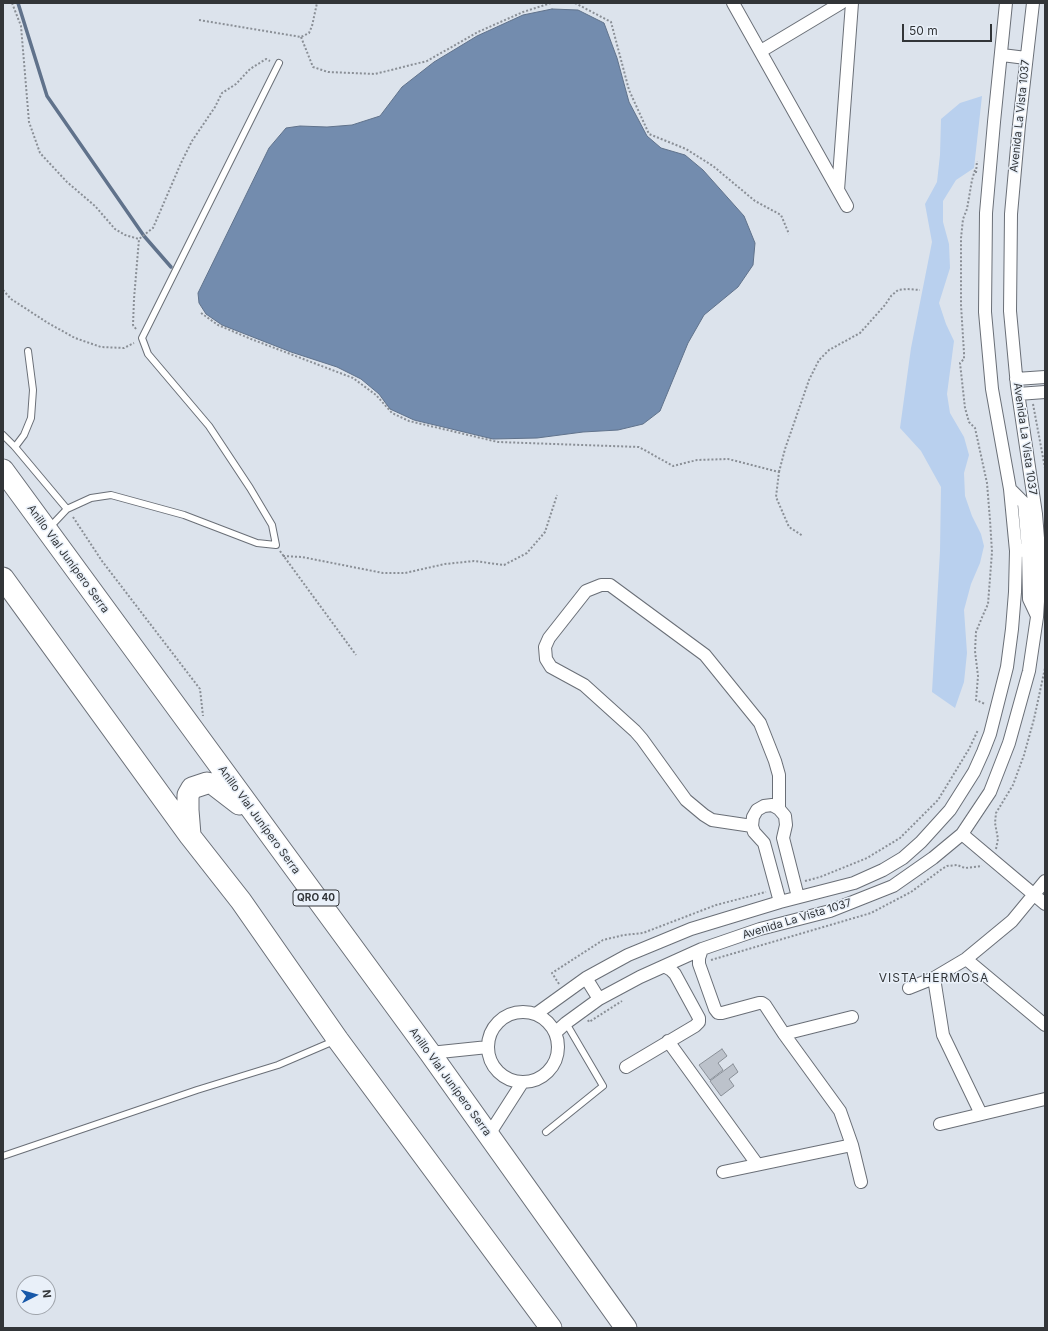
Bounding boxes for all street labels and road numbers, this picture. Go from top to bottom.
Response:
street label: Avenida La Vista 1037 [1008,59,1032,173]
street label: Avenida La Vista 1037 [1011,382,1039,496]
street label: Anillo Vial Junípero Serra [24,502,112,616]
street label: Anillo Vial Junípero Serra [215,763,303,877]
road number: QRO 40 [293,890,339,906]
street label: Avenida La Vista 1037 [741,896,853,942]
street label: Anillo Vial Junípero Serra [406,1025,494,1139]

